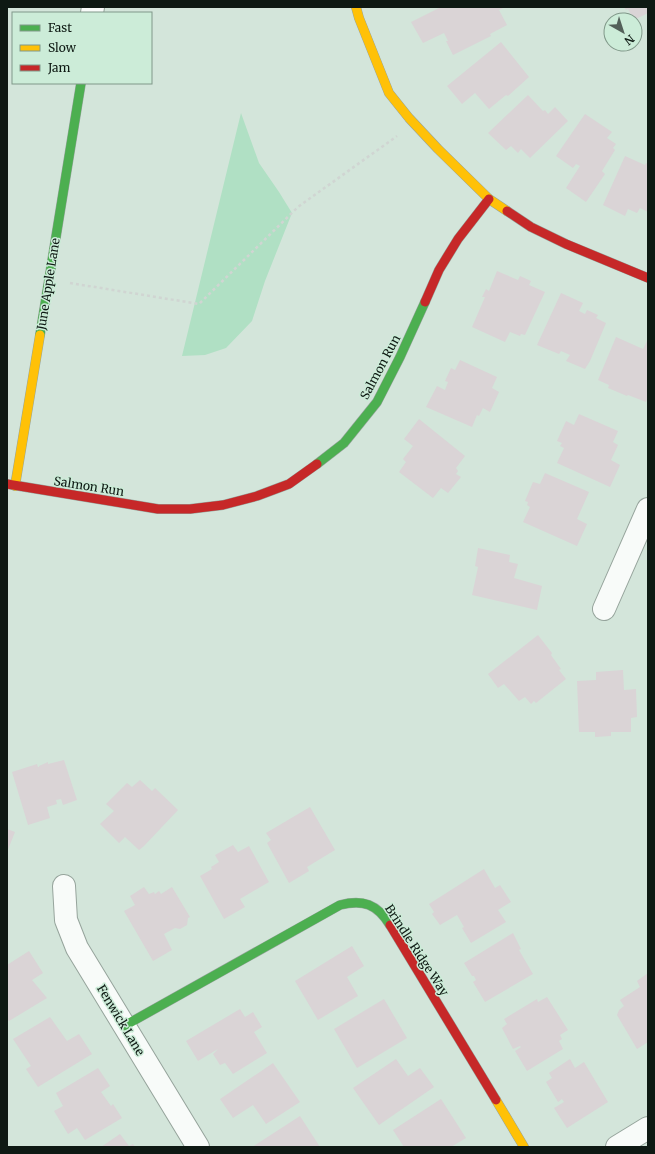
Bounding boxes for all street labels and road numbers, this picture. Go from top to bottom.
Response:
street label: June Apple Lane [33,237,63,332]
street label: Salmon Run [357,332,403,402]
street label: Salmon Run [53,473,125,499]
street label: Brindle Ridge Way [382,902,452,998]
street label: Fenwick Lane [94,982,148,1058]

